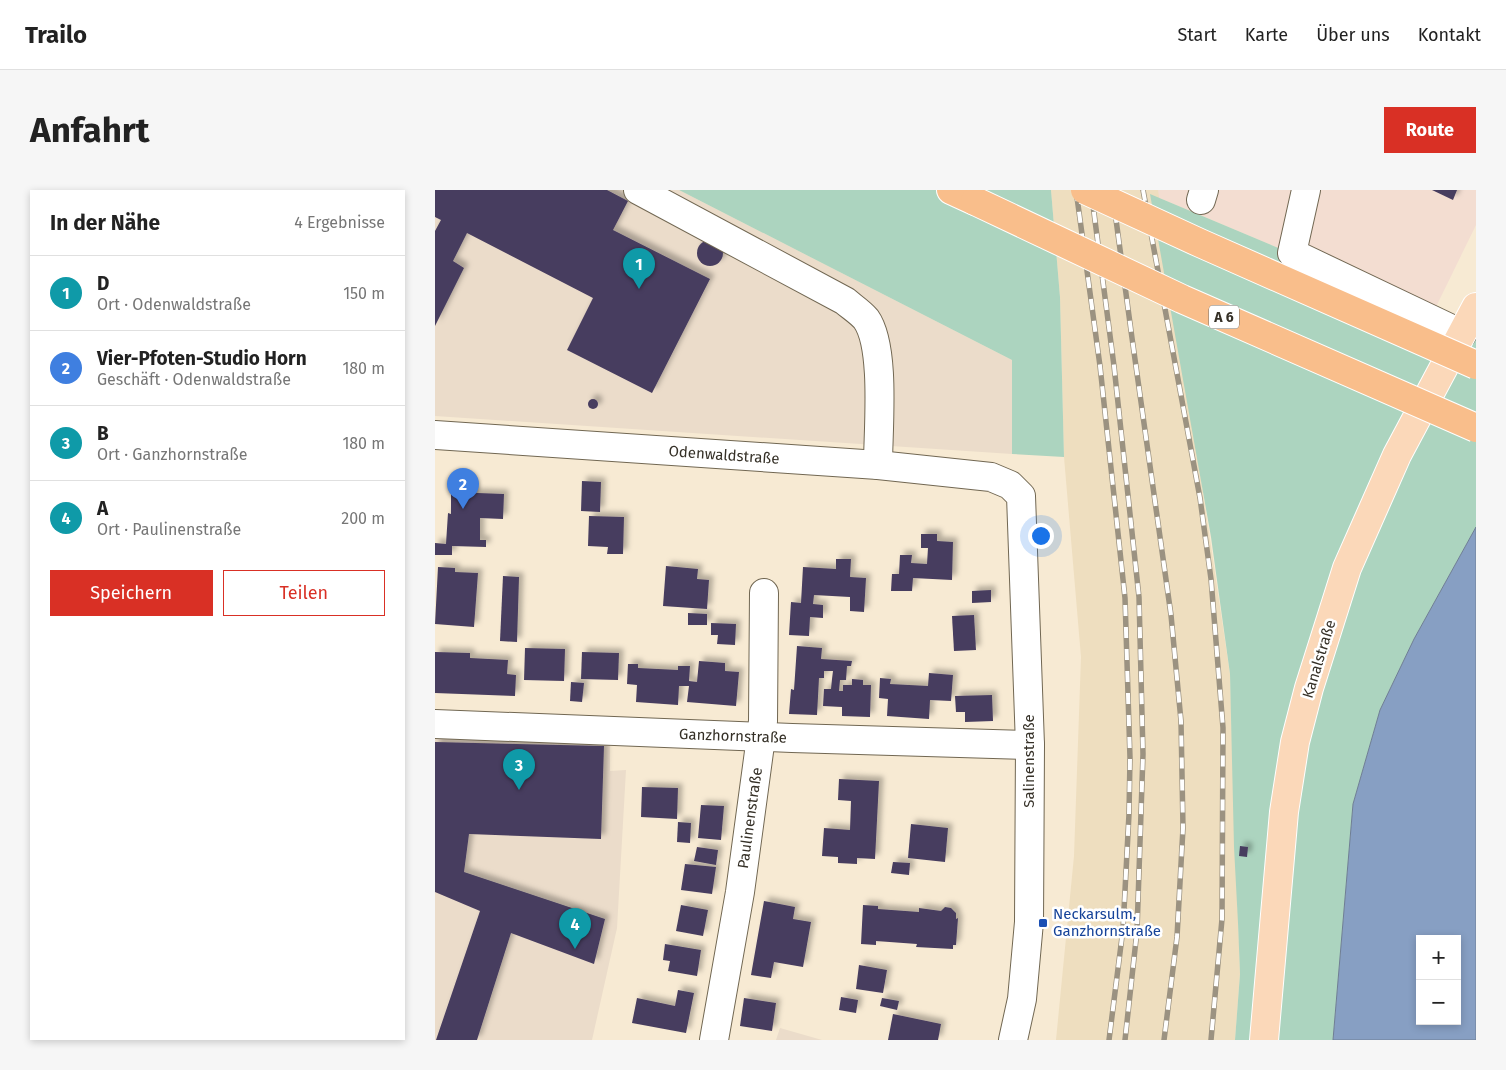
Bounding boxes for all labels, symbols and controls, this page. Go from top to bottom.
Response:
text: Trailo [25,21,87,49]
text: Start [1177,24,1217,46]
text: Karte [1245,24,1288,46]
text: Über uns [1316,24,1390,46]
text: Kontakt [1418,24,1481,46]
button: Route [1384,107,1476,153]
text: Anfahrt [30,109,149,151]
text: In der Nähe [50,210,160,236]
text: 4 Ergebnisse [294,213,385,232]
pin: 1 [623,248,655,289]
text: D [97,272,109,295]
text: 1 [62,284,70,303]
text: 150 m [343,284,385,303]
text: Ort · Odenwaldstraße [97,295,251,314]
road number: A 6 [1209,305,1239,328]
text: Vier-Pfoten-Studio Horn [97,347,307,370]
text: 2 [62,359,70,378]
text: 180 m [342,359,385,378]
text: Geschäft · Odenwaldstraße [97,370,291,389]
text: B [97,422,109,445]
text: 3 [62,434,70,453]
text: 180 m [342,434,385,453]
street label: Odenwaldstraße [668,442,780,468]
text: Ort · Ganzhornstraße [97,445,248,464]
pin: 2 [447,468,479,509]
text: A [97,497,108,520]
text: 4 [61,509,71,528]
text: 200 m [341,509,385,528]
text: Ort · Paulinenstraße [97,520,241,539]
your location [1028,523,1054,549]
button: Speichern [50,570,213,616]
button: Teilen [223,570,385,616]
street label: Kanalstraße [1299,618,1339,700]
street label: Salinenstraße [1020,714,1038,808]
street label: Ganzhornstraße [679,725,787,747]
pin: 3 [503,749,535,790]
street label: Paulinenstraße [734,766,766,870]
place label: Neckarsulm, Ganzhornstraße [1053,905,1161,940]
pin: 4 [559,908,591,949]
marker: Neckarsulm, Ganzhornstraße [1037,917,1049,929]
map controls [1416,935,1461,1025]
button: + [1416,935,1461,980]
button: − [1416,980,1461,1025]

